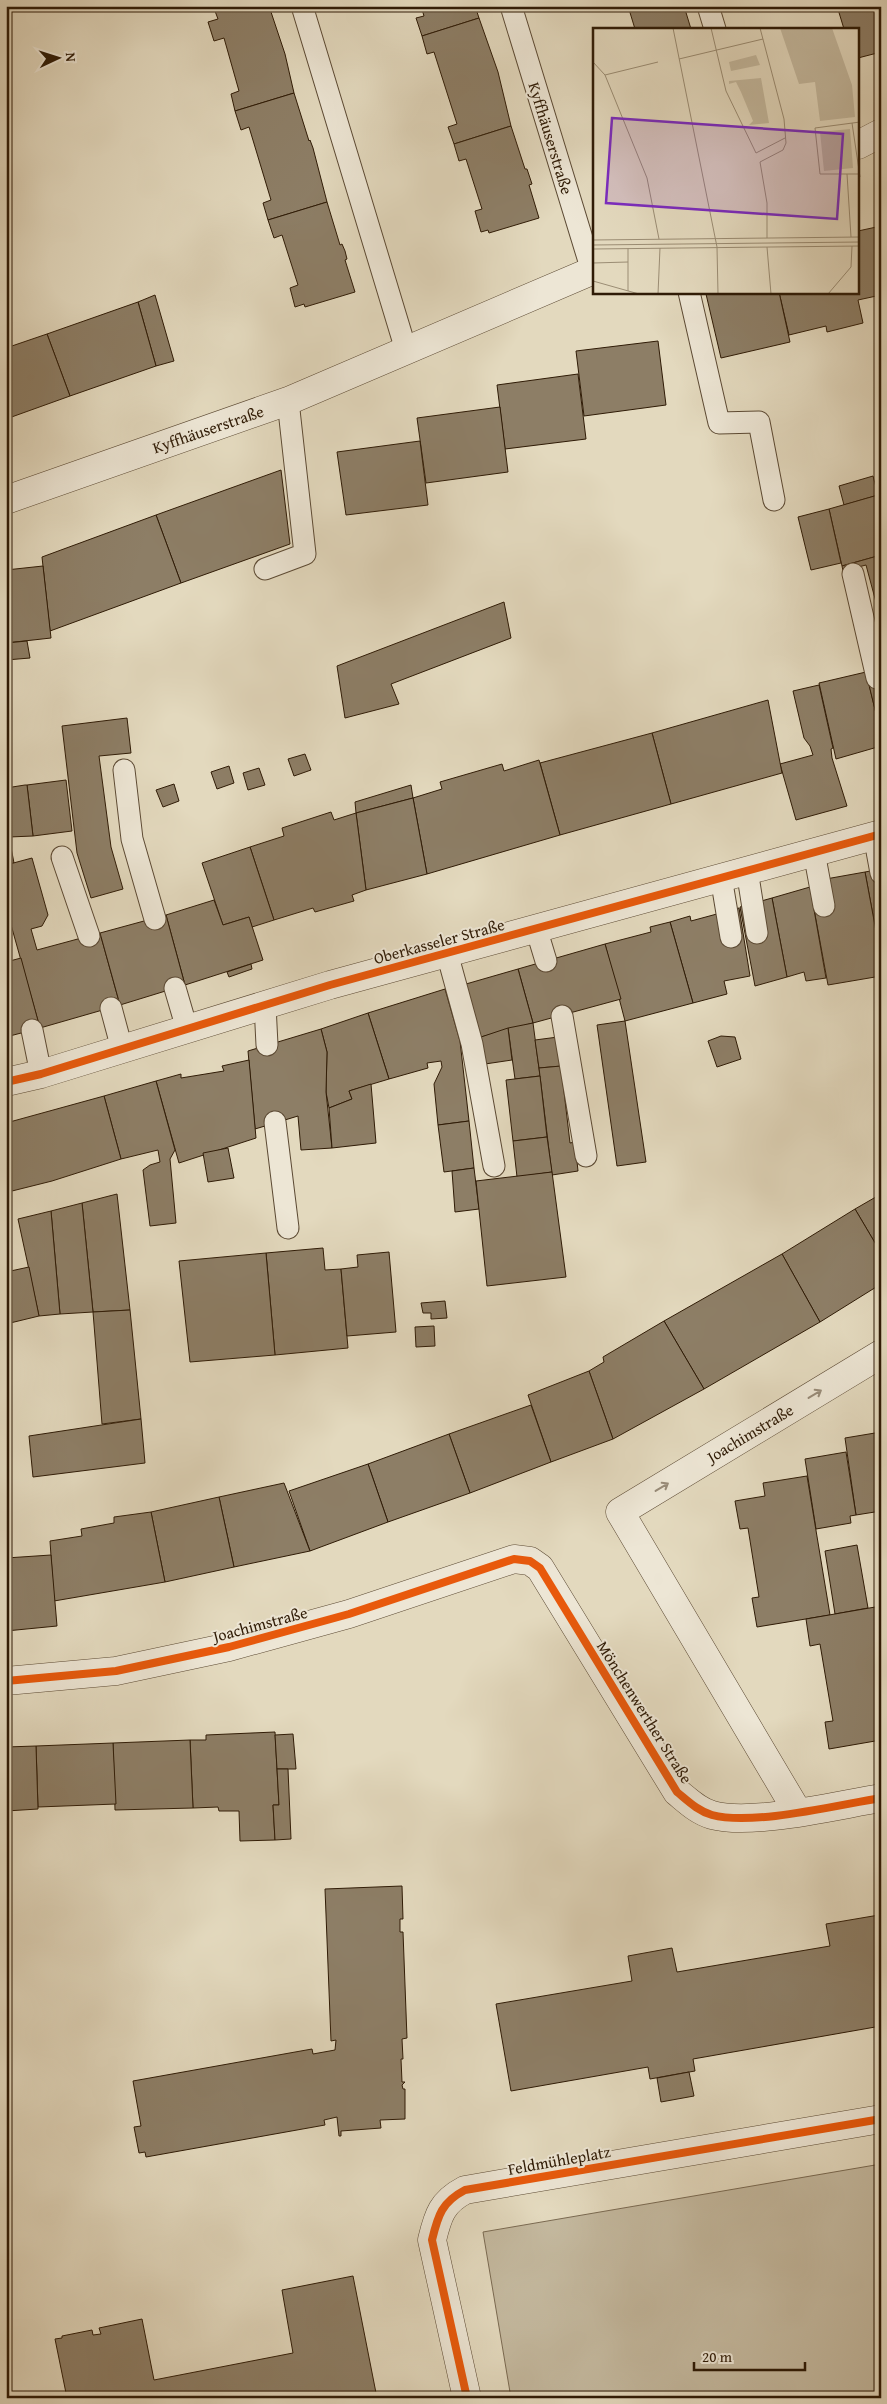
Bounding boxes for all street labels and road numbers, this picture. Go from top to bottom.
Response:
street label: Kyffhäuserstraße [523,79,579,197]
street label: Kyffhäuserstraße [149,399,267,459]
street label: Oberkasseler Straße [371,912,507,970]
street label: Joachimstraße [701,1398,798,1469]
street label: Joachimstraße [208,1600,310,1649]
street label: Mönchenwerther Straße [591,1636,699,1788]
street label: Feldmühleplatz [506,2139,612,2181]

